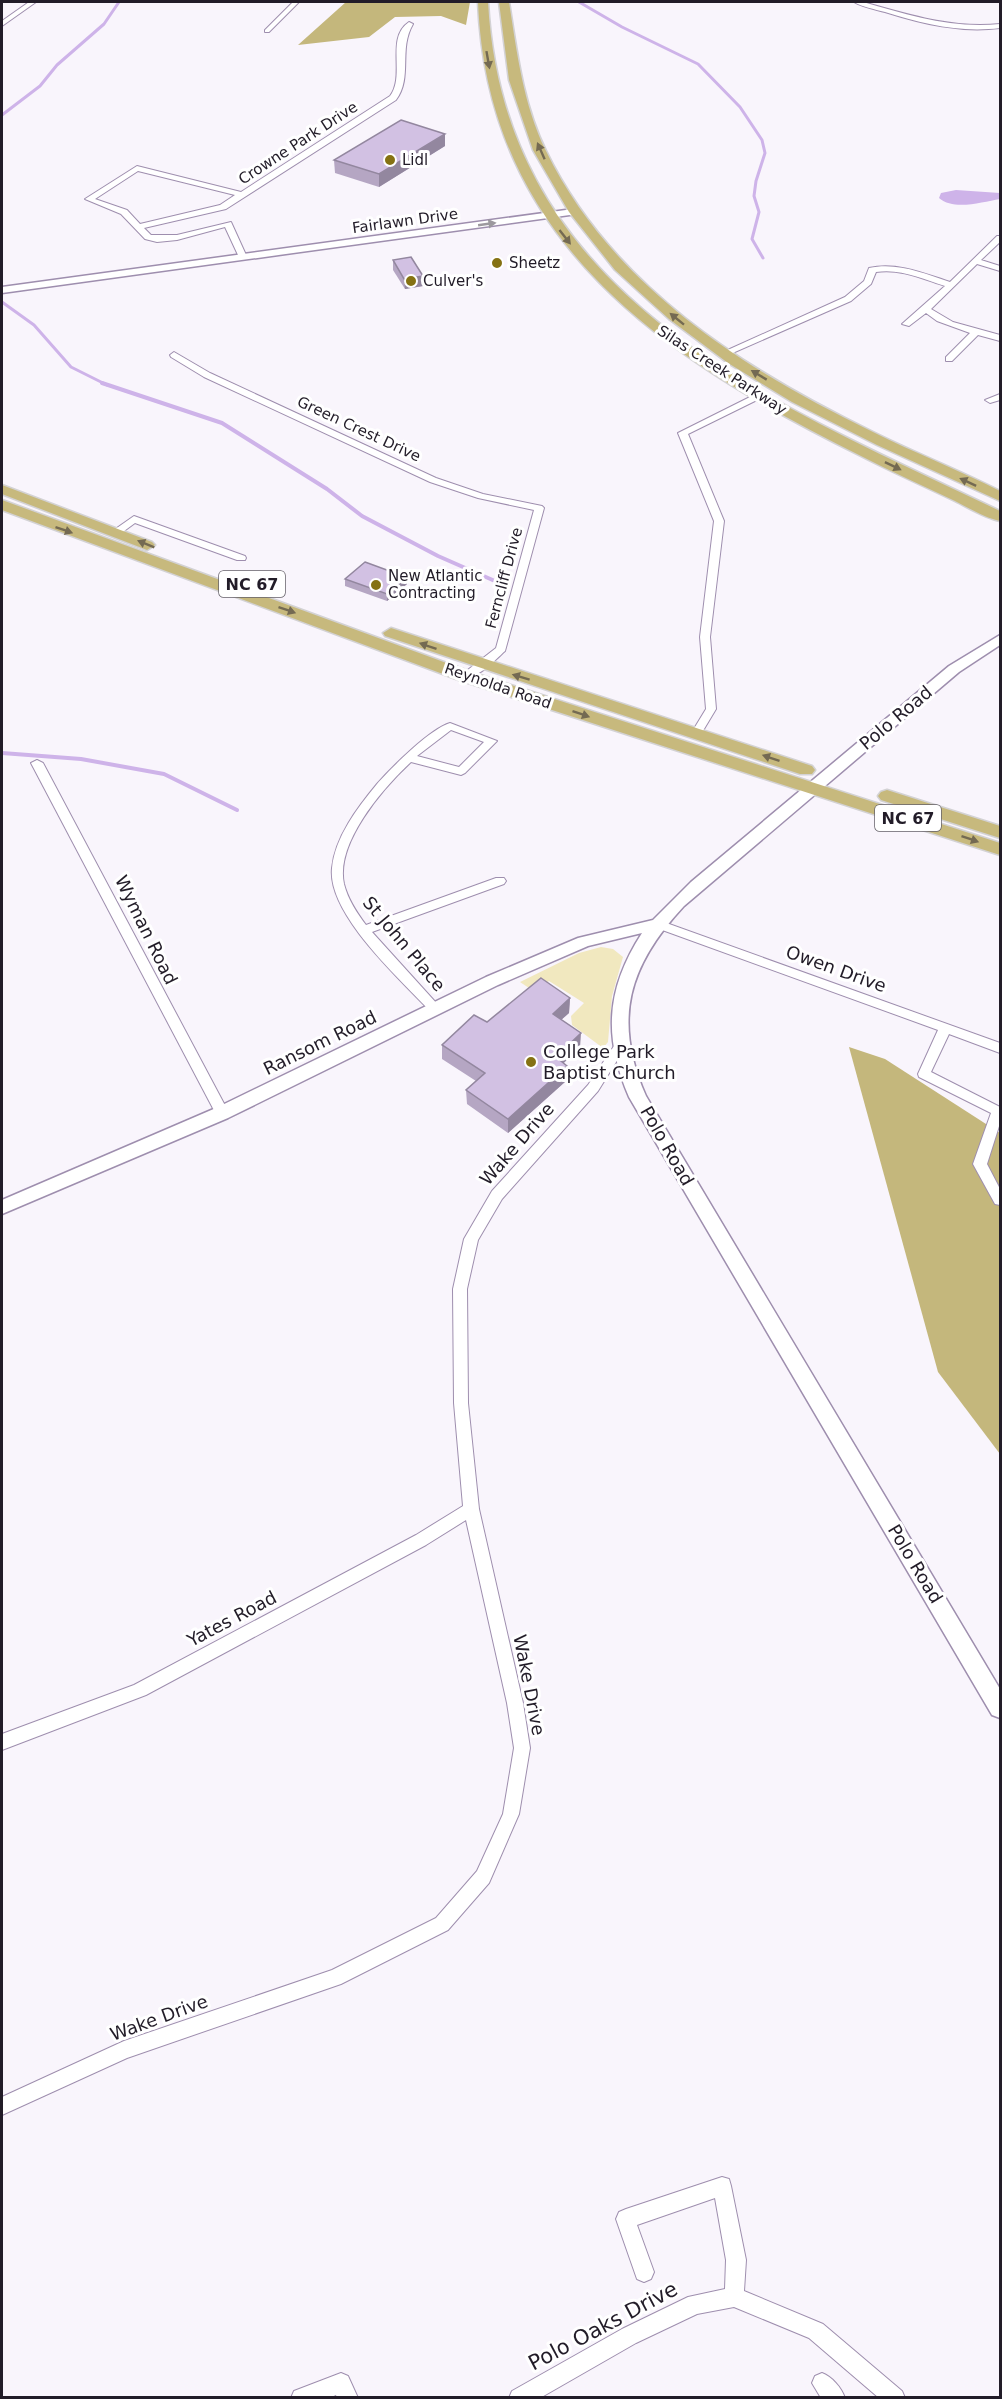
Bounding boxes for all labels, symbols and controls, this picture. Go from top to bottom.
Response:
one-way arrow [484,50,493,69]
street label: Crowne Park Drive [235,98,361,188]
one-way arrow [536,143,545,160]
place label: Lidl [402,151,428,169]
marker: Lidl [383,153,397,167]
street label: Fairlawn Drive [351,205,459,237]
one-way arrow [478,220,497,229]
one-way arrow [559,229,571,245]
place label: Sheetz [509,254,560,272]
marker: Sheetz [490,256,504,270]
place label: Culver's [423,272,484,290]
marker: Culver's [404,274,418,288]
one-way arrow [670,313,685,326]
street label: Silas Creek Parkway [654,321,790,419]
one-way arrow [751,369,767,380]
street label: Green Crest Drive [294,392,424,466]
one-way arrow [885,462,902,471]
one-way arrow [960,477,977,486]
one-way arrow [55,525,73,535]
street label: Ferncliff Drive [482,525,526,631]
one-way arrow [137,539,155,548]
place label: New Atlantic Contracting [388,567,483,602]
road number: NC 67 [219,571,285,597]
marker: New Atlantic Contracting [369,578,383,592]
one-way arrow [278,606,296,616]
one-way arrow [419,641,437,650]
street label: Reynolda Road [442,659,554,713]
one-way arrow [512,672,530,681]
street label: Polo Road [855,681,936,754]
one-way arrow [572,710,590,720]
one-way arrow [762,753,780,762]
road number: NC 67 [875,805,941,831]
one-way arrow [961,834,979,844]
street label: Wyman Road [111,872,182,988]
street label: St John Place [359,892,450,995]
street label: Owen Drive [783,941,889,996]
street label: Ransom Road [260,1006,380,1079]
place label: College Park Baptist Church [543,1041,676,1083]
marker: College Park Baptist Church [524,1055,538,1069]
street label: Wake Drive [475,1098,558,1189]
street label: Polo Road [636,1102,699,1189]
street label: Polo Road [884,1521,947,1607]
street label: Yates Road [183,1586,280,1651]
street label: Wake Drive [509,1633,550,1737]
street label: Wake Drive [107,1990,210,2045]
street label: Polo Oaks Drive [524,2277,682,2375]

